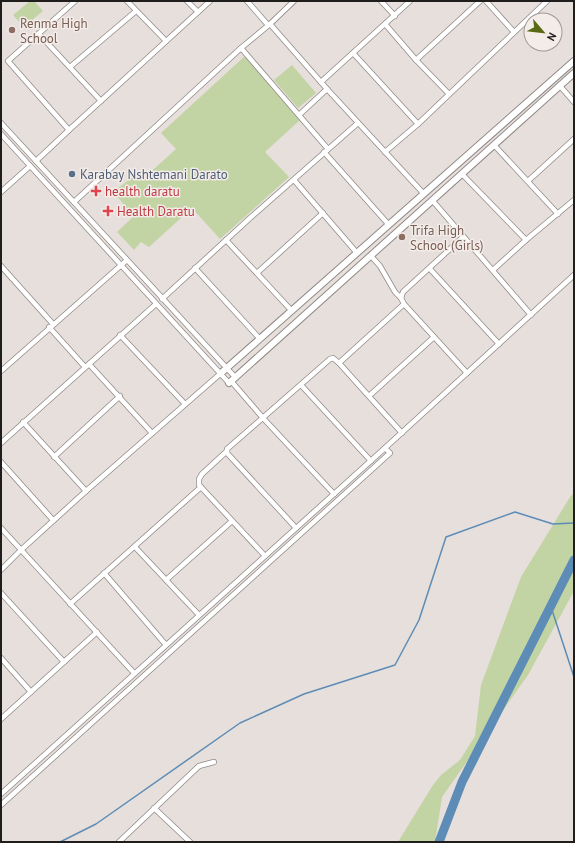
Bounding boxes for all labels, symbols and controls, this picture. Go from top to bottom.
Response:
north arrow [523,12,563,52]
place label: Renma High School [20,15,88,47]
marker: Renma High School [7,25,17,35]
text: N [544,30,560,43]
place label: Karabay Nshtemani Darato [80,166,228,183]
marker: Karabay Nshtemani Darato [67,169,77,179]
place label: health daratu [105,183,180,200]
marker: health daratu [90,185,102,197]
place label: Health Daratu [117,203,195,220]
marker: Health Daratu [102,205,114,217]
place label: Trifa High School (Girls) [410,222,484,254]
marker: Trifa High School (Girls) [397,232,407,242]

